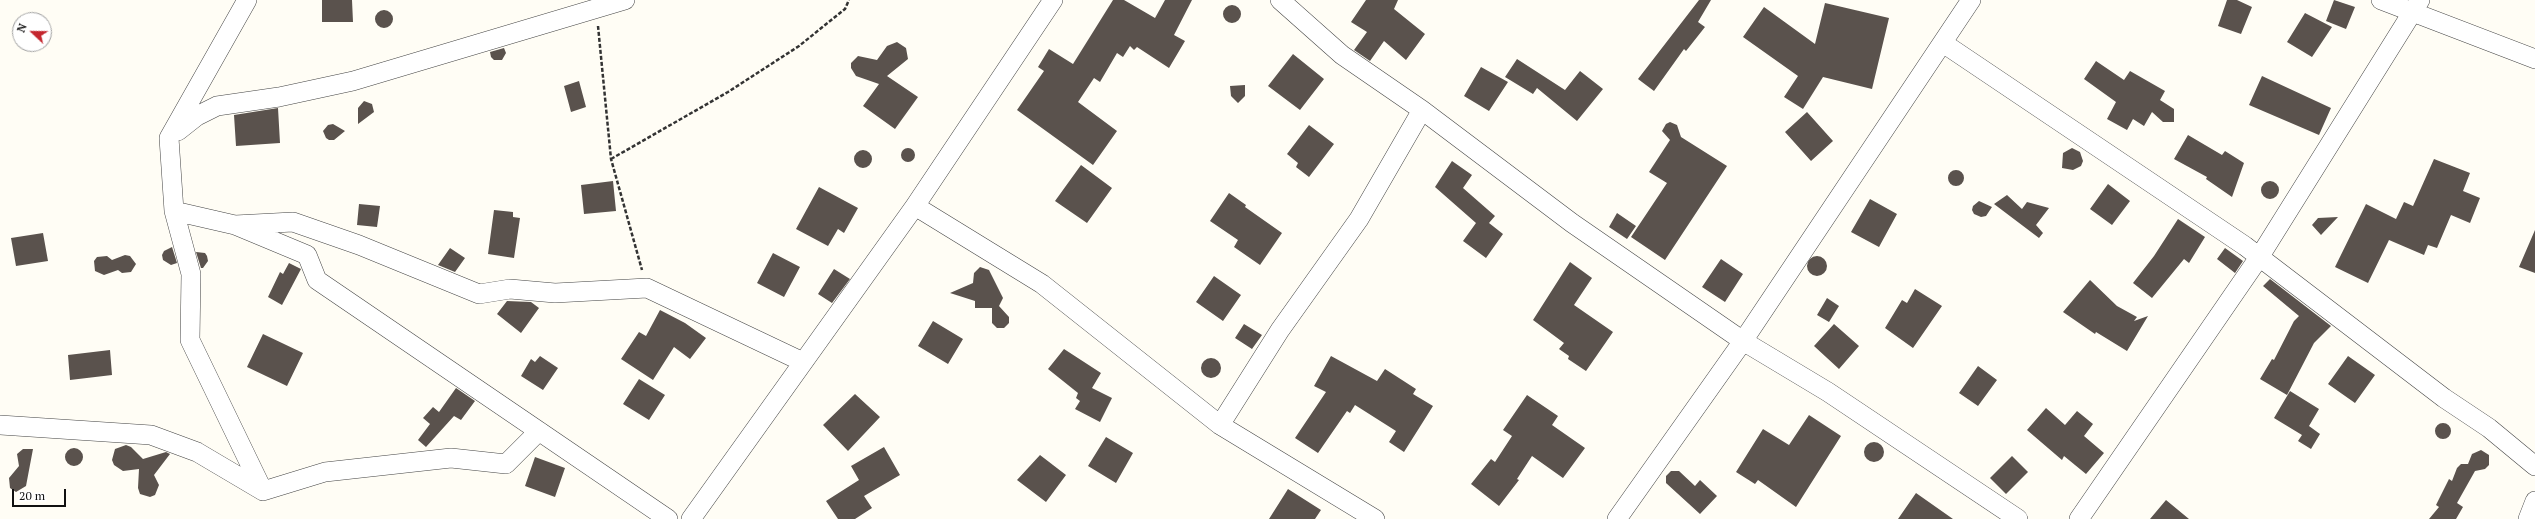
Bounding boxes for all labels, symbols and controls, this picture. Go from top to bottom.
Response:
north arrow [12,12,52,52]
text: N [14,21,30,34]
scale bar [14,481,68,507]
text: 20 m [19,488,45,503]

